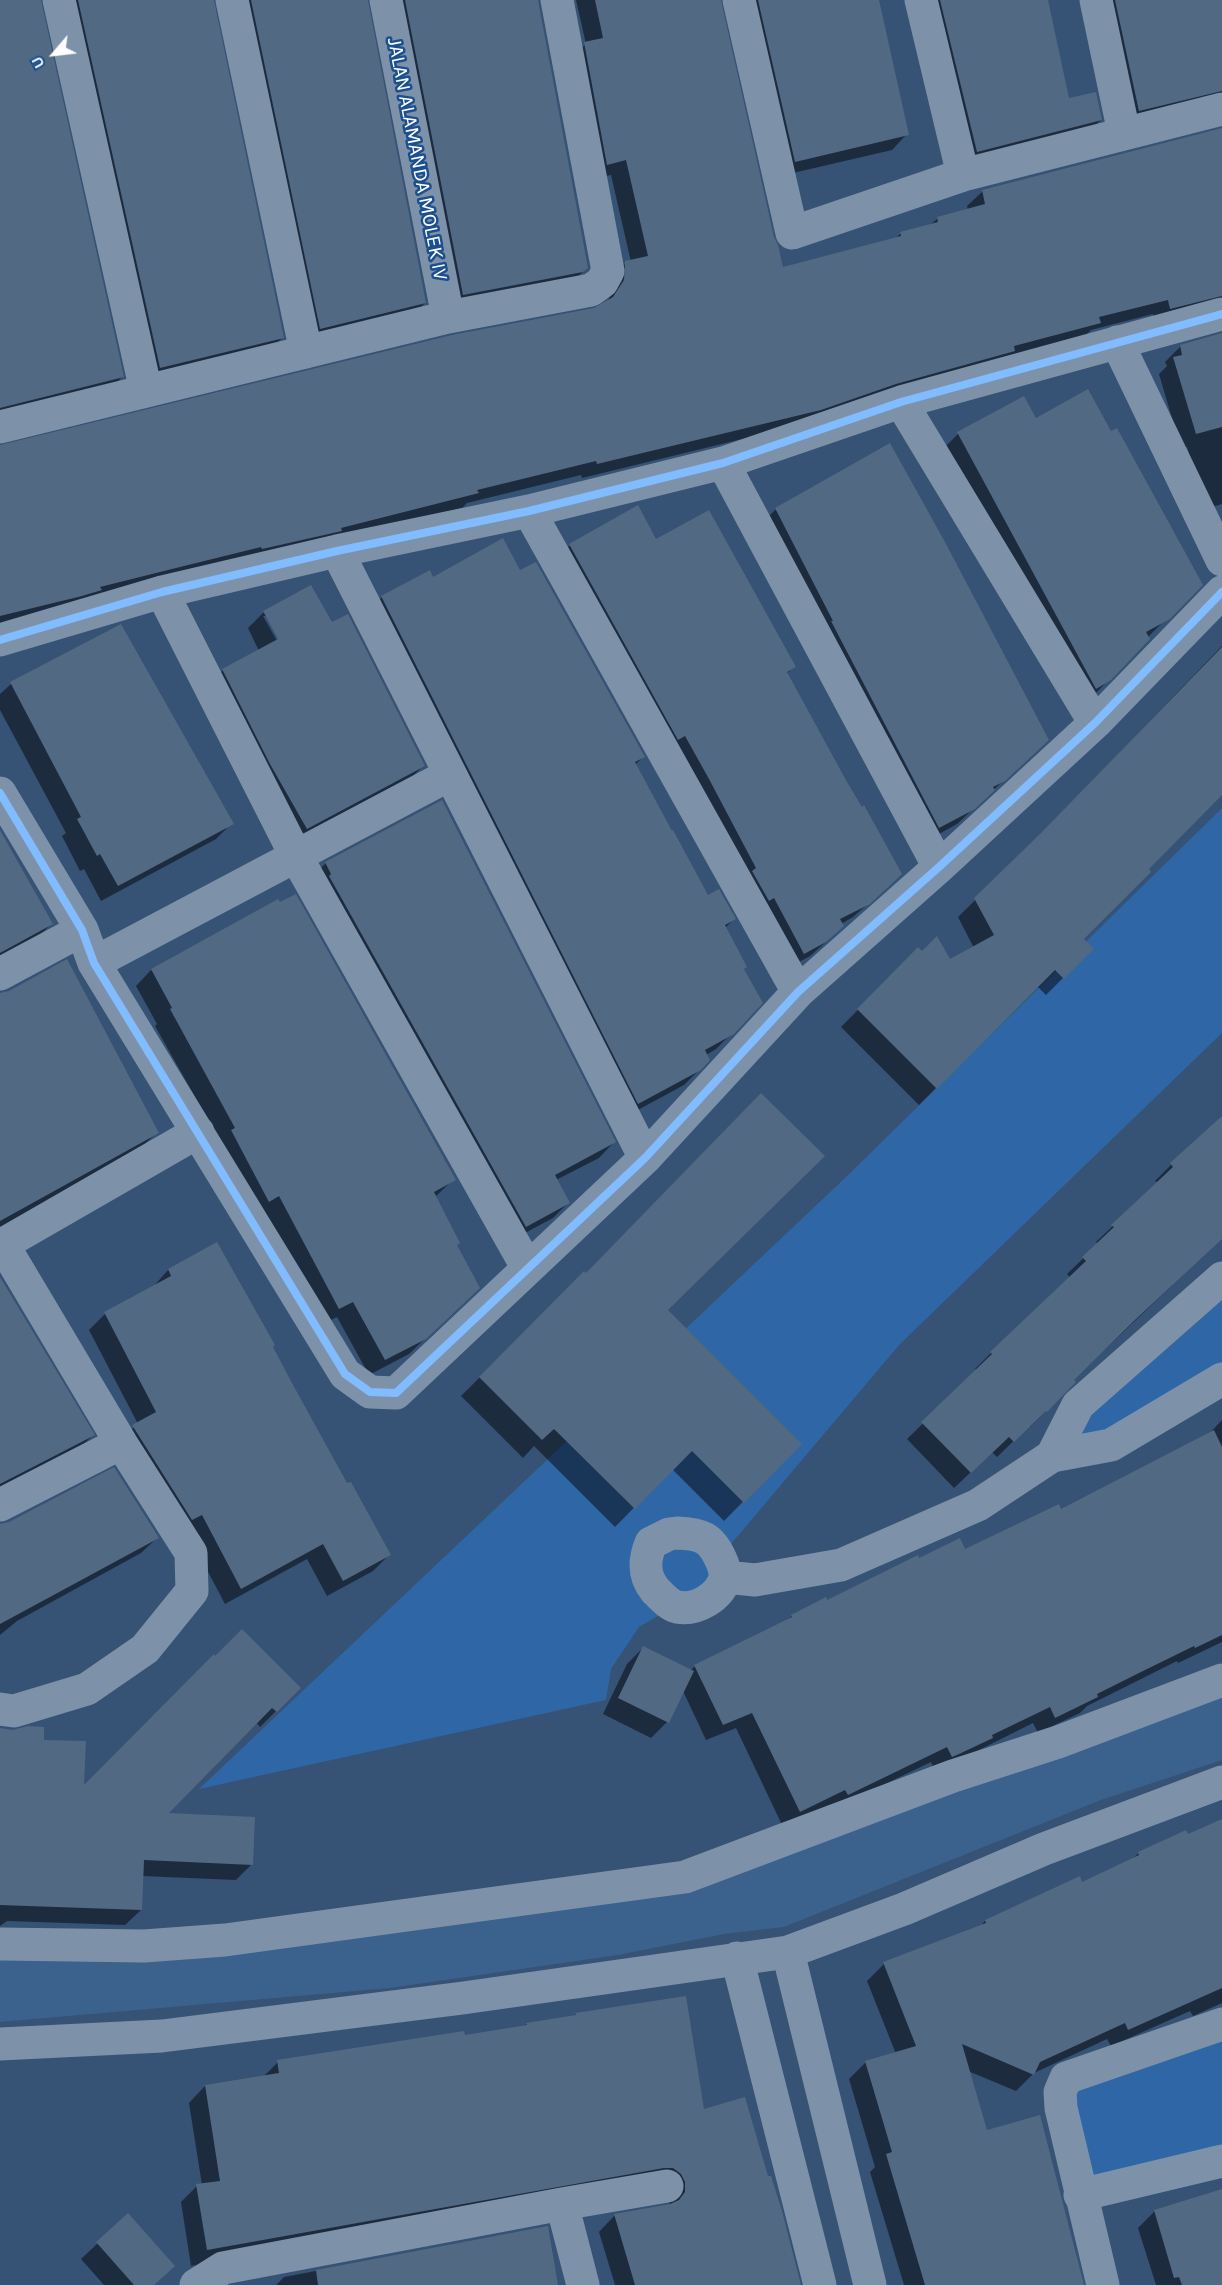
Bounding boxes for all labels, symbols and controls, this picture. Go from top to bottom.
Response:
north arrow [24,24,84,84]
street label: JALAN ALAMANDA MOLEK IV [382,36,452,282]
text: U [27,53,49,72]

